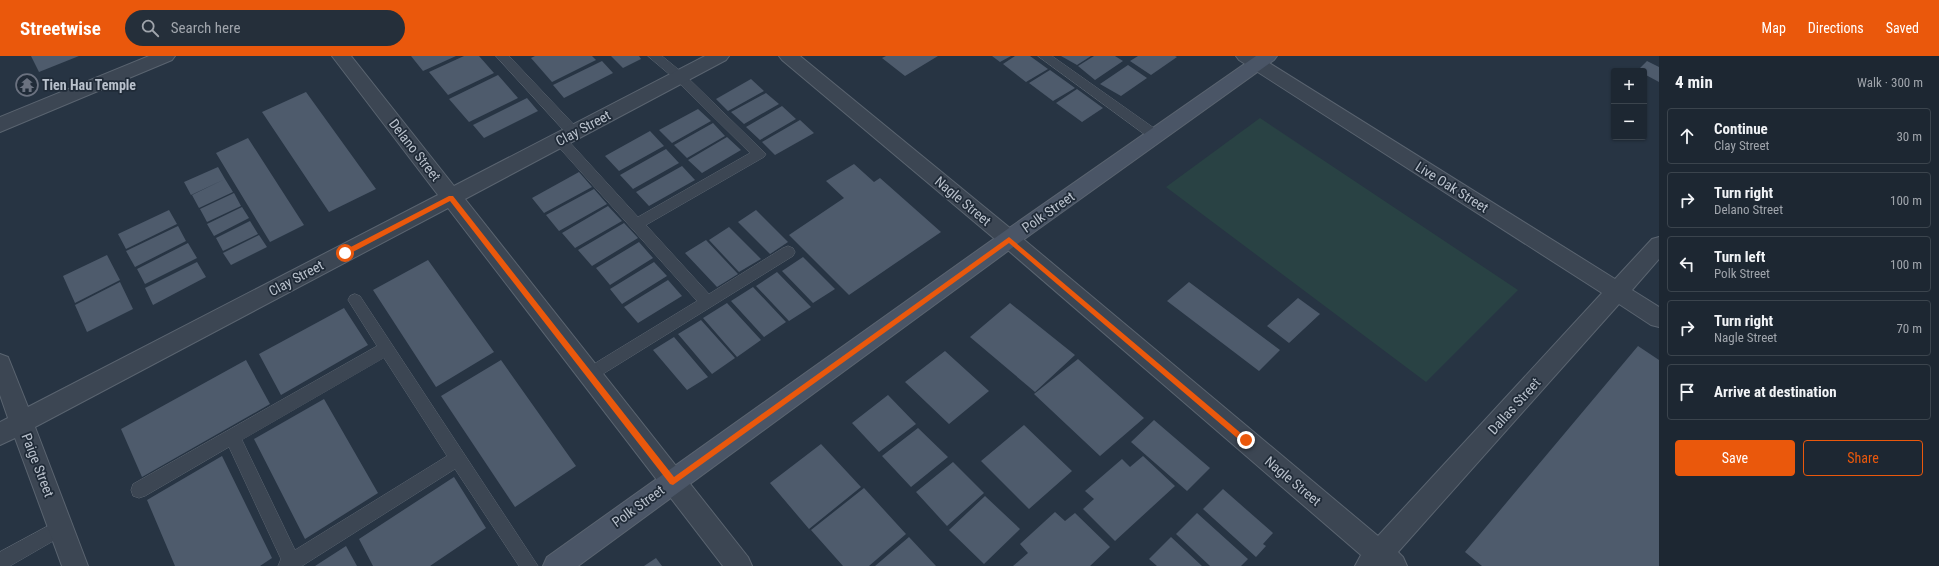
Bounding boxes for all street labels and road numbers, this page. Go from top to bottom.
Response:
street label: Clay Street [553,107,613,149]
street label: Delano Street [386,116,444,184]
street label: Live Oak Street [1413,158,1491,216]
street label: Nagle Street [932,173,994,229]
street label: Polk Street [1019,188,1077,236]
street label: Clay Street [266,257,326,299]
street label: Dallas Street [1485,375,1543,437]
street label: Paige Street [19,431,57,499]
street label: Nagle Street [1262,453,1324,509]
street label: Polk Street [609,482,667,530]

